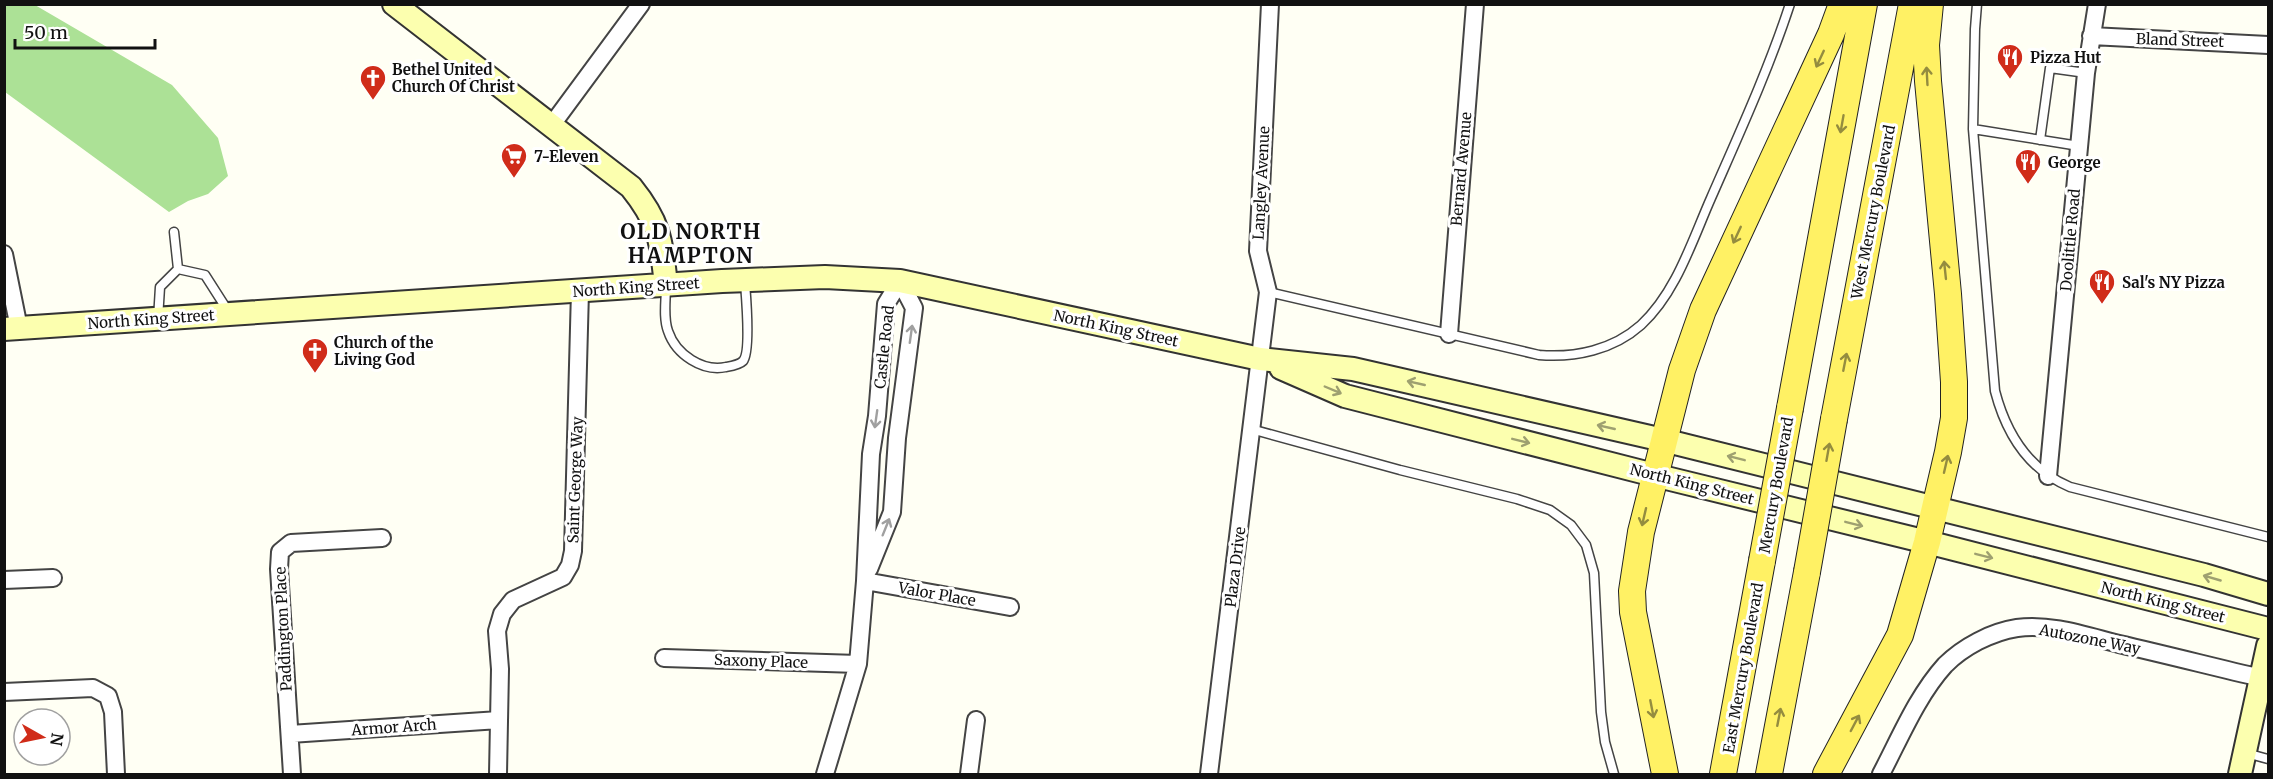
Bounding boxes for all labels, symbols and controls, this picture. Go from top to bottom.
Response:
scale bar [15,12,154,50]
text: 50 m [24,21,68,44]
street label: Bland Street [2136,29,2224,51]
restaurant icon: Pizza Hut [1995,42,2025,80]
place label: Pizza Hut [2030,48,2101,67]
one-way arrow [1813,49,1825,67]
place label: Bethel United Church Of Christ [392,60,515,96]
church icon: Bethel United Church Of Christ [358,63,388,101]
one-way arrow [1922,67,1933,87]
street label: Bernard Avenue [1447,111,1475,227]
one-way arrow [1836,114,1847,133]
street label: West Mercury Boulevard [1847,123,1899,302]
street label: Langley Avenue [1249,125,1273,240]
supermarket icon: 7-Eleven [499,141,529,179]
place label: 7-Eleven [534,147,599,166]
restaurant icon: George [2013,147,2043,185]
place label: George [2048,153,2101,172]
street label: Doolittle Road [2056,188,2084,292]
district label: OLD NORTH HAMPTON [620,218,762,269]
one-way arrow [1731,226,1743,244]
one-way arrow [1939,261,1950,281]
restaurant icon: Sal's NY Pizza [2087,267,2117,305]
street label: North King Street [572,273,700,301]
place label: Sal's NY Pizza [2122,273,2225,292]
street label: Castle Road [870,304,898,390]
street label: North King Street [87,305,215,333]
street label: North King Street [1052,305,1180,351]
one-way arrow [906,325,917,344]
place label: Church of the Living God [334,333,433,369]
church icon: Church of the Living God [300,336,330,374]
one-way arrow [1840,353,1851,372]
one-way arrow [1407,377,1426,389]
one-way arrow [1324,386,1342,397]
one-way arrow [871,408,882,428]
street label: Mercury Boulevard [1755,415,1797,555]
street label: Saint George Way [563,416,587,544]
one-way arrow [1597,421,1616,432]
one-way arrow [1511,436,1530,447]
one-way arrow [1823,443,1834,462]
one-way arrow [1727,452,1746,464]
one-way arrow [1940,455,1952,474]
street label: North King Street [1628,459,1756,509]
one-way arrow [1638,507,1650,526]
one-way arrow [882,518,893,536]
one-way arrow [1844,518,1863,530]
street label: Plaza Drive [1221,525,1249,608]
one-way arrow [1974,551,1993,562]
street label: Paddington Place [270,566,296,692]
one-way arrow [2203,572,2222,583]
street label: North King Street [2099,577,2227,627]
street label: Valor Place [896,578,977,610]
street label: East Mercury Boulevard [1719,581,1767,755]
street label: Autozone Way [2037,620,2142,658]
street label: Saxony Place [714,650,808,672]
one-way arrow [1647,699,1658,719]
north arrow [12,707,72,767]
one-way arrow [1774,708,1785,727]
street label: Armor Arch [350,715,437,740]
one-way arrow [1850,715,1861,733]
text: N [46,732,68,748]

